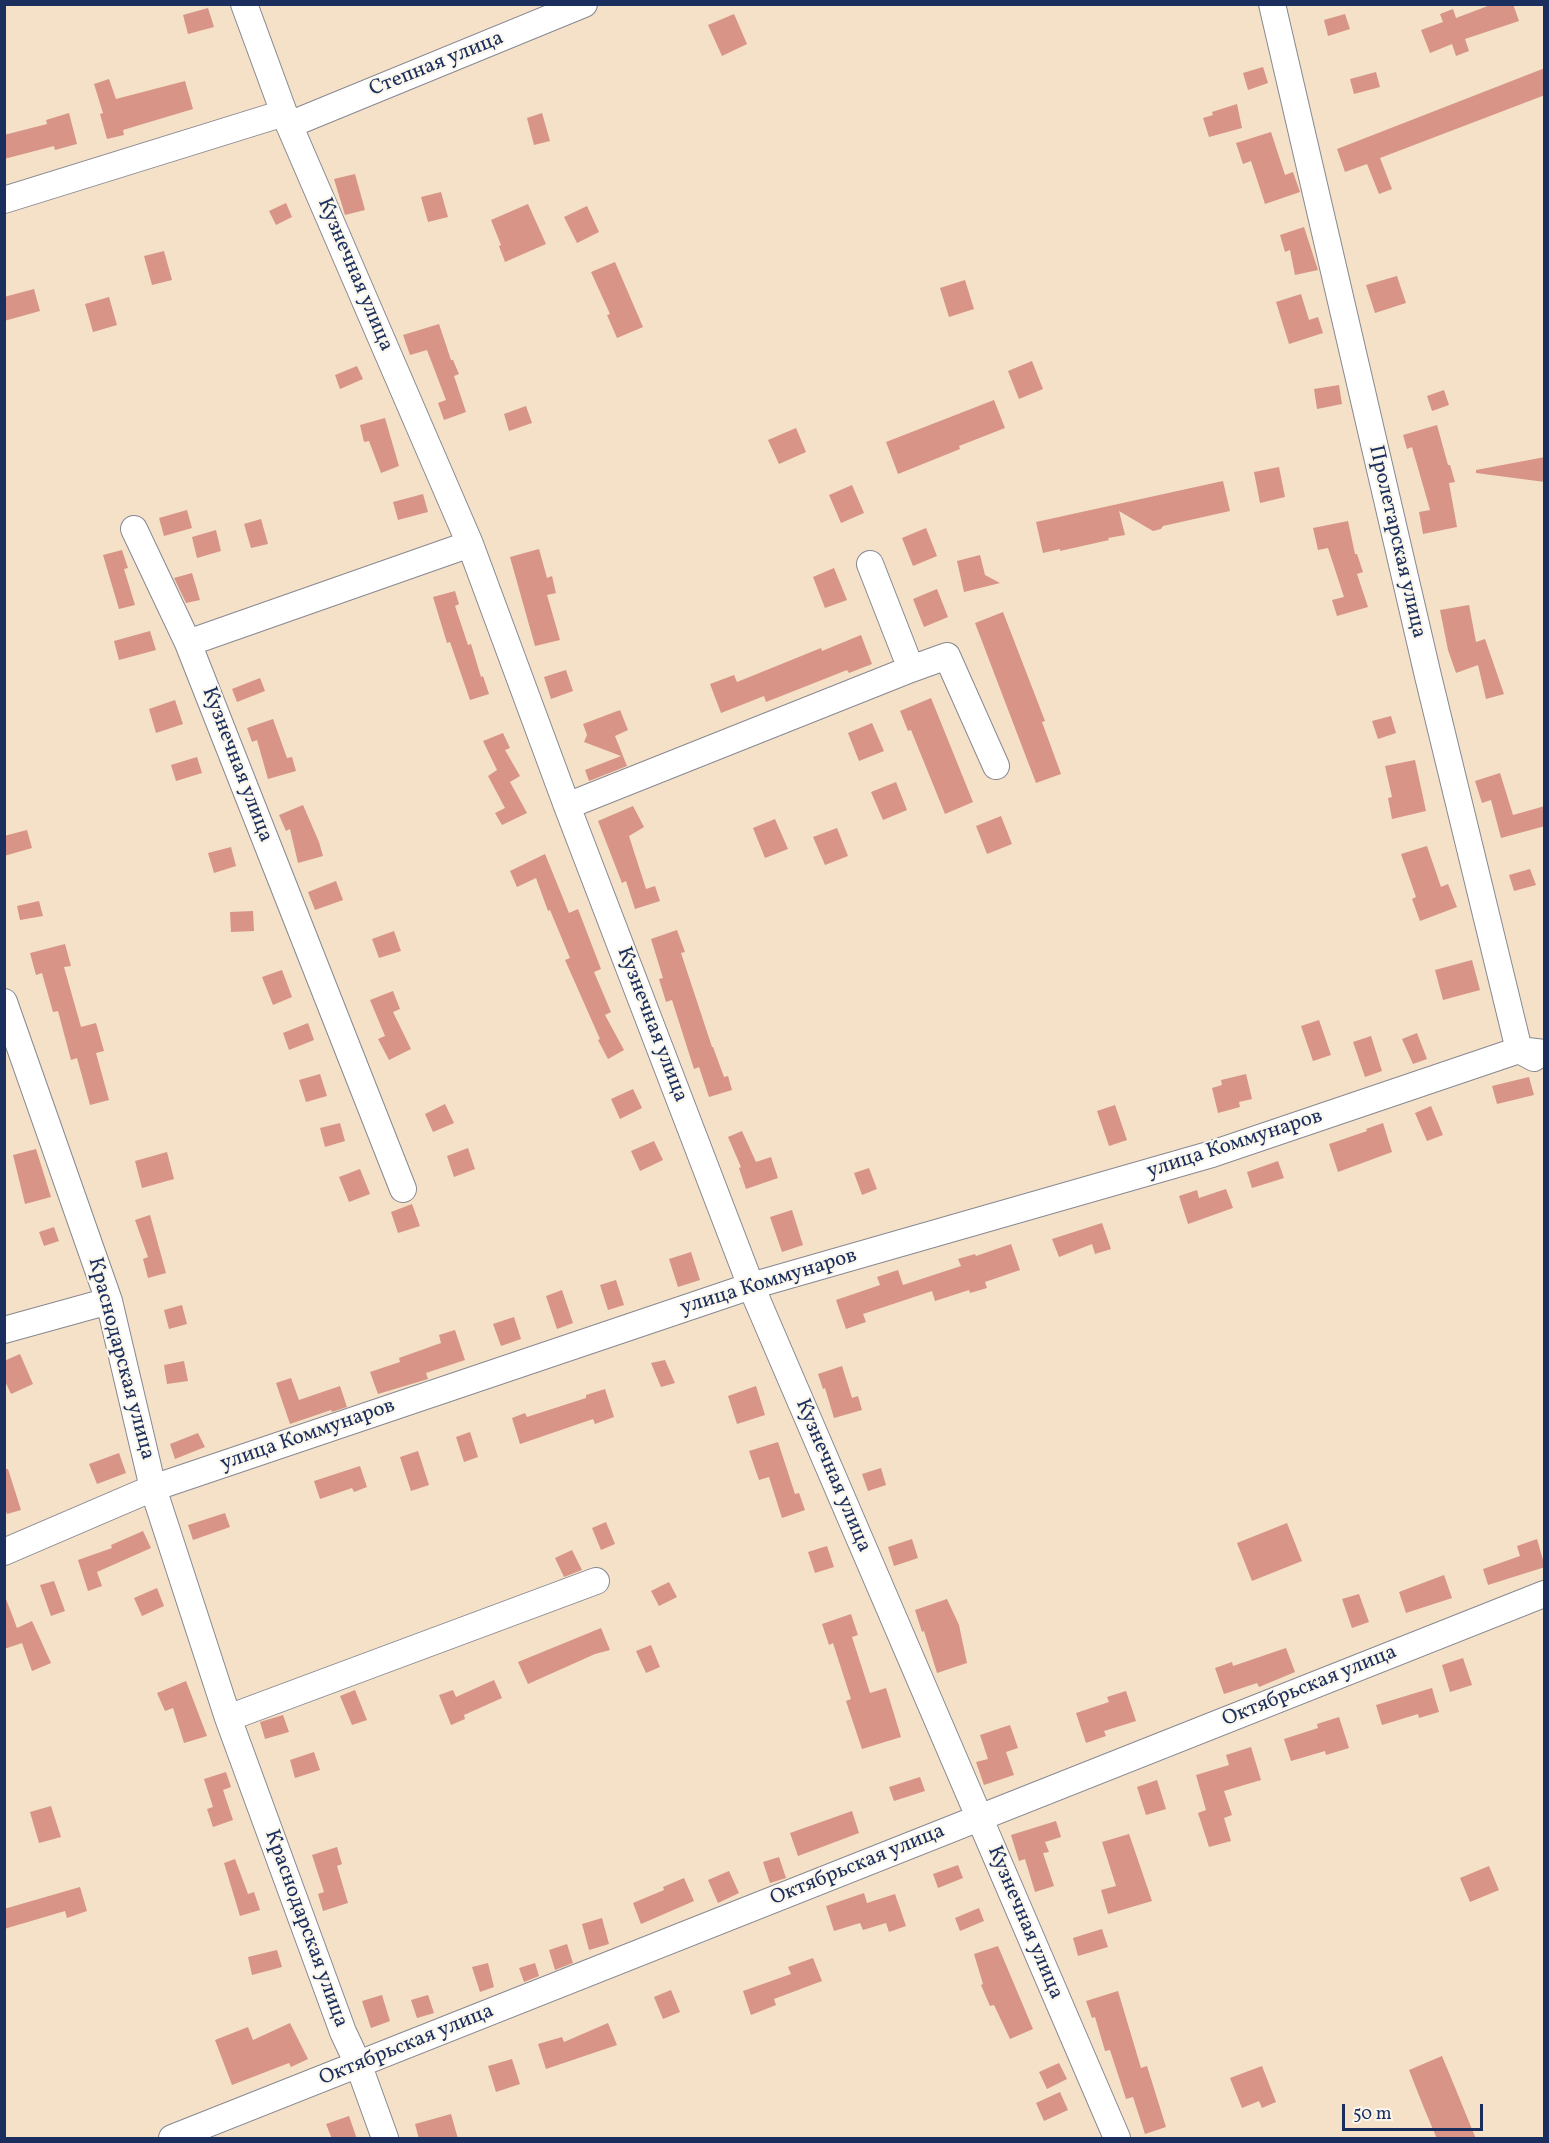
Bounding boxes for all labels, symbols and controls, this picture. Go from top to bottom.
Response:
street label: Степная улица [366,27,508,103]
street label: Кузнечная улица [310,195,398,355]
street label: Пролетарская улица [1362,443,1430,641]
street label: Кузнечная улица [195,684,277,846]
street label: Кузнечная улица [610,944,692,1106]
street label: улица Коммунаров [1144,1105,1326,1185]
street label: улица Коммунаров [678,1244,860,1322]
street label: Краснодарская улица [81,1255,159,1463]
street label: улица Коммунаров [217,1394,399,1478]
street label: Кузнечная улица [788,1396,876,1556]
street label: Октябрьская улица [1219,1640,1401,1734]
street label: Октябрьская улица [767,1819,949,1913]
street label: Краснодарская улица [258,1827,352,2031]
street label: Кузнечная улица [980,1843,1068,2003]
street label: Октябрьская улица [316,1999,498,2093]
scale bar [1345,2092,1486,2130]
text: 50 m [1353,2102,1392,2127]

